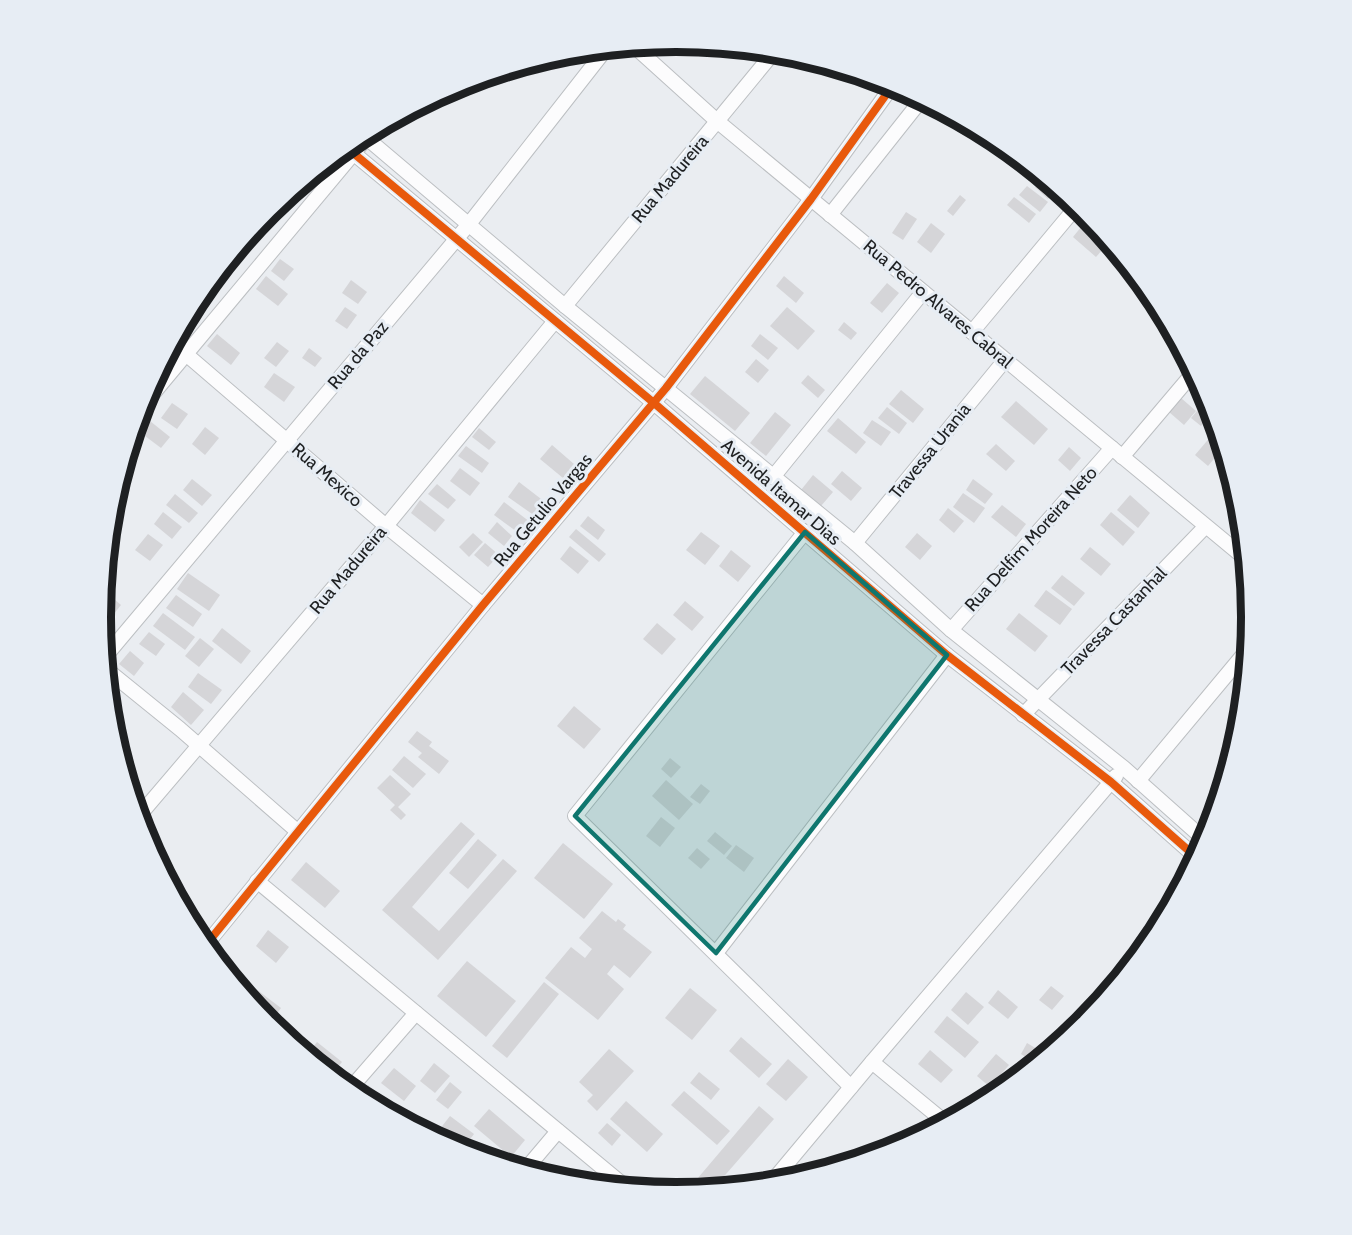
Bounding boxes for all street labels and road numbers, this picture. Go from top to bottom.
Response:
street label: Rua Madureira [627,130,713,227]
street label: Rua Pedro Alvares Cabral [859,235,1018,373]
street label: Rua da Paz [323,316,393,394]
street label: Travessa Urania [885,398,976,503]
street label: Avenida Itamar Dias [717,434,845,550]
street label: Rua Mexico [287,438,367,512]
street label: Rua Getulio Vargas [489,449,597,571]
street label: Rua Delfim Moreira Neto [960,462,1102,616]
street label: Rua Madureira [305,521,391,618]
street label: Travessa Castanhal [1057,562,1172,680]

